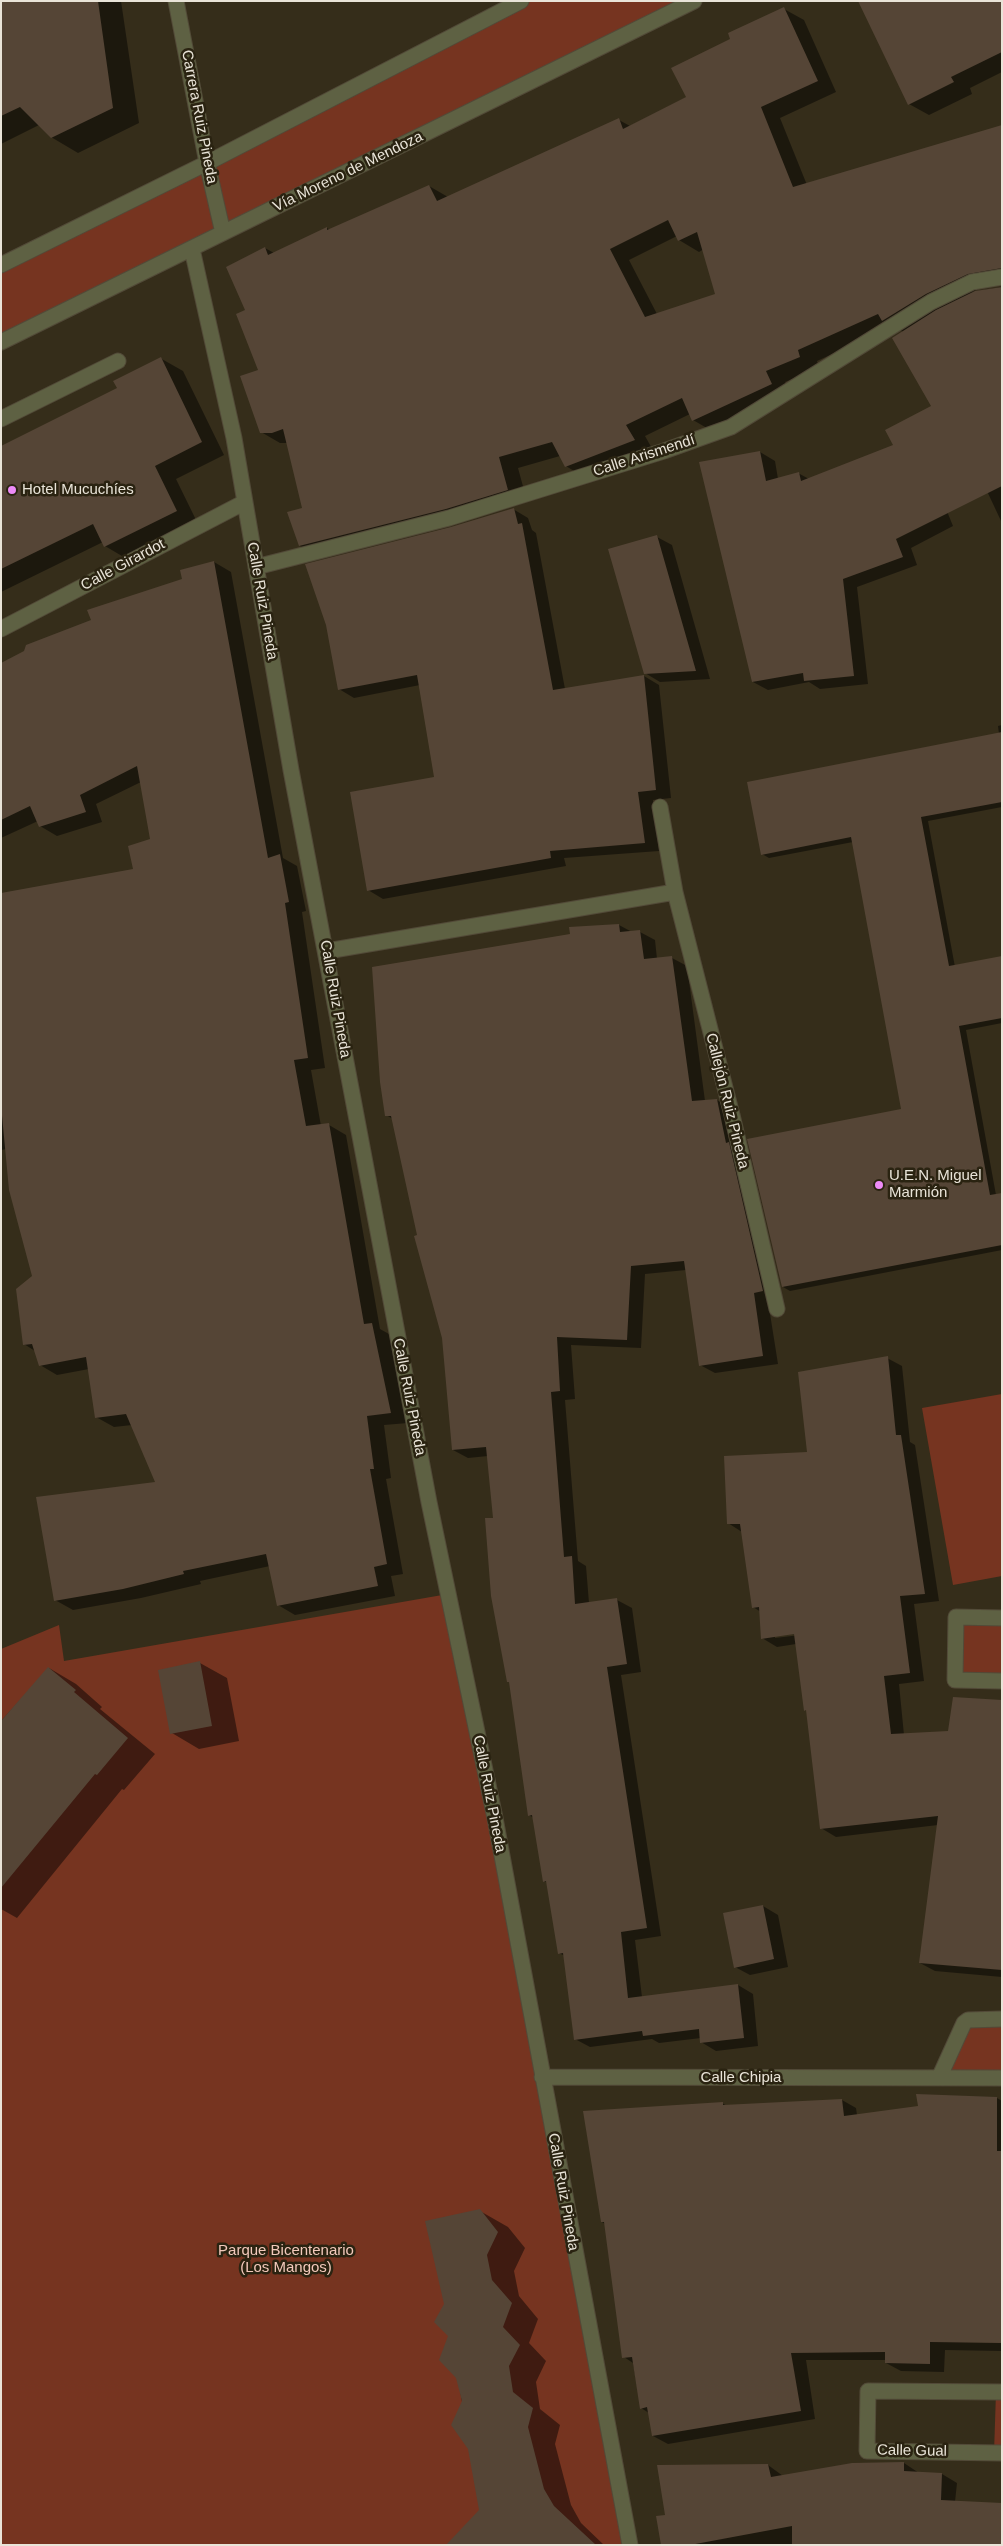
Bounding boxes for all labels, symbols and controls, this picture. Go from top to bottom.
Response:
street label: Carrera Ruiz Pineda [177,49,221,185]
street label: Vía Moreno de Mendoza [270,128,426,216]
street label: Calle Arismendí [591,431,697,481]
place label: Hotel Mucuchíes [22,481,134,499]
marker: Hotel Mucuchíes [6,484,18,496]
street label: Calle Girardot [78,535,168,595]
street label: Calle Ruiz Pineda [243,541,281,661]
street label: Calle Ruiz Pineda [316,939,354,1059]
street label: Callejón Ruiz Pineda [701,1031,753,1171]
place label: U.E.N. Miguel Marmión [889,1167,982,1202]
marker: U.E.N. Miguel Marmión [873,1179,885,1191]
street label: Calle Ruiz Pineda [389,1337,429,1457]
street label: Calle Ruiz Pineda [469,1734,509,1854]
street label: Calle Chipia [701,2069,781,2087]
street label: Calle Ruiz Pineda [544,2132,582,2252]
park label: Parque Bicentenario (Los Mangos) [218,2242,354,2277]
street label: Calle Gual [877,2441,947,2461]

